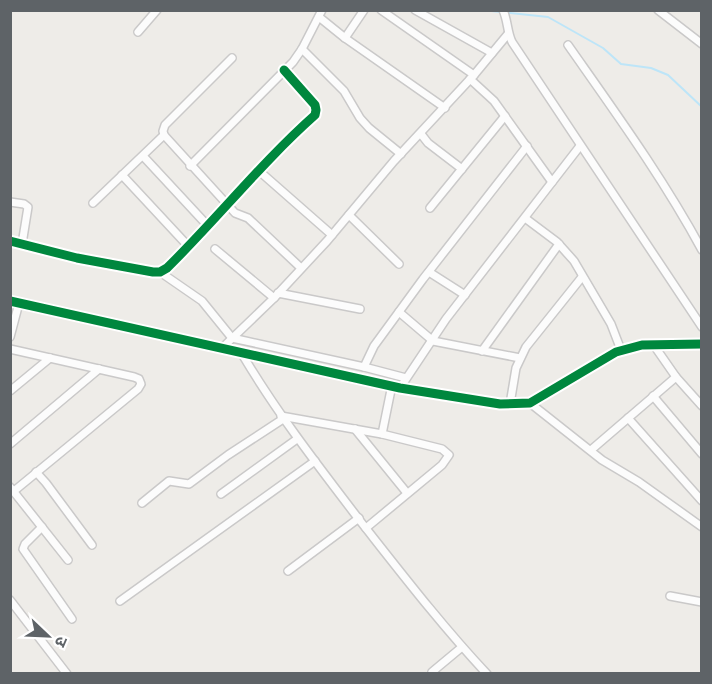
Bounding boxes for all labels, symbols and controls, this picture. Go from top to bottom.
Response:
north arrow [18,606,78,666]
text: उ [50,633,71,650]

